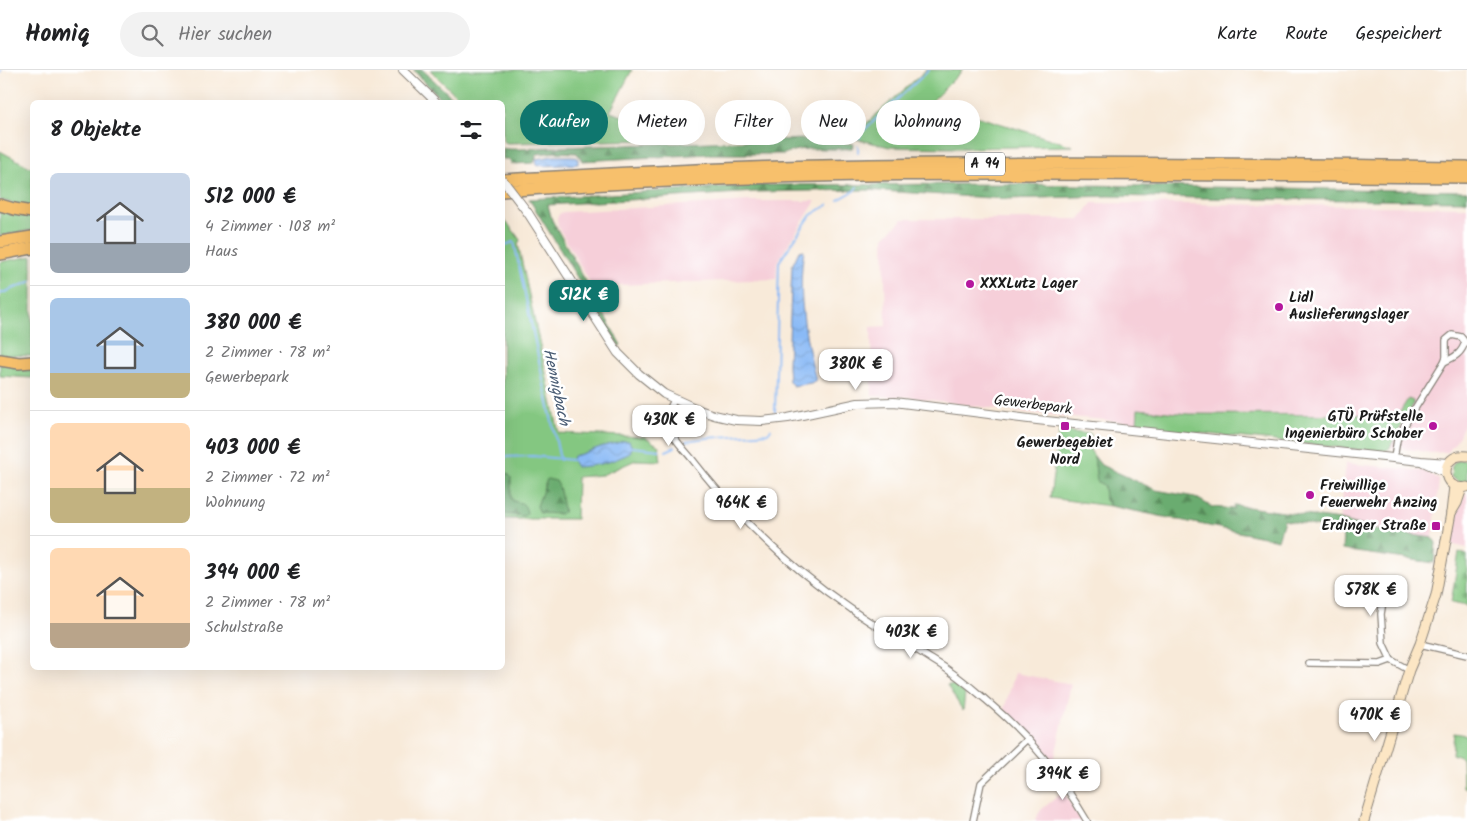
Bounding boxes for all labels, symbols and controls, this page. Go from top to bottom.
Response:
search box [120,12,470,57]
text: Homiq [25,15,90,54]
text: Hier suchen [178,20,272,50]
text: Karte [1217,20,1257,49]
text: Route [1285,20,1328,49]
text: Gespeichert [1356,20,1442,49]
icon: search [138,21,166,49]
chip: Kaufen [520,100,608,145]
chip: Mieten [618,100,705,145]
chip: Filter [715,100,791,145]
chip: Neu [801,100,866,145]
chip: Wohnung [876,100,980,145]
text: 8 Objekte [50,114,141,147]
icon: filters [457,116,485,144]
road number: A 94 [965,152,1005,176]
text: 512 000 € [205,181,296,214]
icon: home [90,193,150,253]
text: 4 Zimmer · 108 m² [205,214,335,239]
text: Haus [205,239,238,264]
place label: XXXLutz Lager [979,272,1078,296]
marker: XXXLutz Lager [964,278,976,290]
pin: 512K € [543,280,625,322]
text: 512K € [560,283,608,308]
place label: Lidl Auslieferungslager [1289,286,1409,327]
marker: Lidl Auslieferungslager [1273,301,1285,313]
text: 380 000 € [205,307,301,340]
icon: home [90,318,150,378]
text: 2 Zimmer · 78 m² [205,340,330,365]
water label: Hennigbach [536,346,577,429]
pin: 380K € [815,348,897,391]
text: 380K € [830,352,882,377]
text: Gewerbepark [205,365,289,390]
street label: Gewerbepark [993,388,1074,422]
pin: 430K € [628,404,710,447]
place label: GTÜ Prüfstelle Ingenierbüro Schober [1285,405,1424,446]
text: 430K € [643,408,695,433]
marker: Gewerbegebiet Nord [1059,420,1071,432]
marker: GTÜ Prüfstelle Ingenierbüro Schober [1427,420,1439,432]
place label: Gewerbegebiet Nord [1017,431,1113,472]
text: 403 000 € [205,432,301,465]
icon: home [90,443,150,503]
text: 2 Zimmer · 72 m² [205,465,330,490]
place label: Freiwillige Feuerwehr Anzing [1320,474,1438,515]
pin: 964K € [700,488,782,530]
marker: Freiwillige Feuerwehr Anzing [1304,489,1316,501]
text: Wohnung [205,490,266,515]
text: 964K € [715,491,767,516]
place label: Erdinger Straße [1322,514,1427,538]
marker: Erdinger Straße [1430,520,1442,532]
text: 394 000 € [205,557,300,590]
icon: home [90,568,150,628]
pin: 578K € [1330,574,1412,617]
text: 578K € [1345,578,1397,603]
text: 2 Zimmer · 78 m² [205,590,330,615]
text: Schulstraße [205,615,283,640]
pin: 403K € [870,616,952,659]
text: 403K € [885,620,937,645]
pin: 470K € [1334,700,1416,742]
text: 470K € [1350,703,1400,728]
pin: 394K € [1022,758,1104,801]
text: 394K € [1037,762,1089,787]

